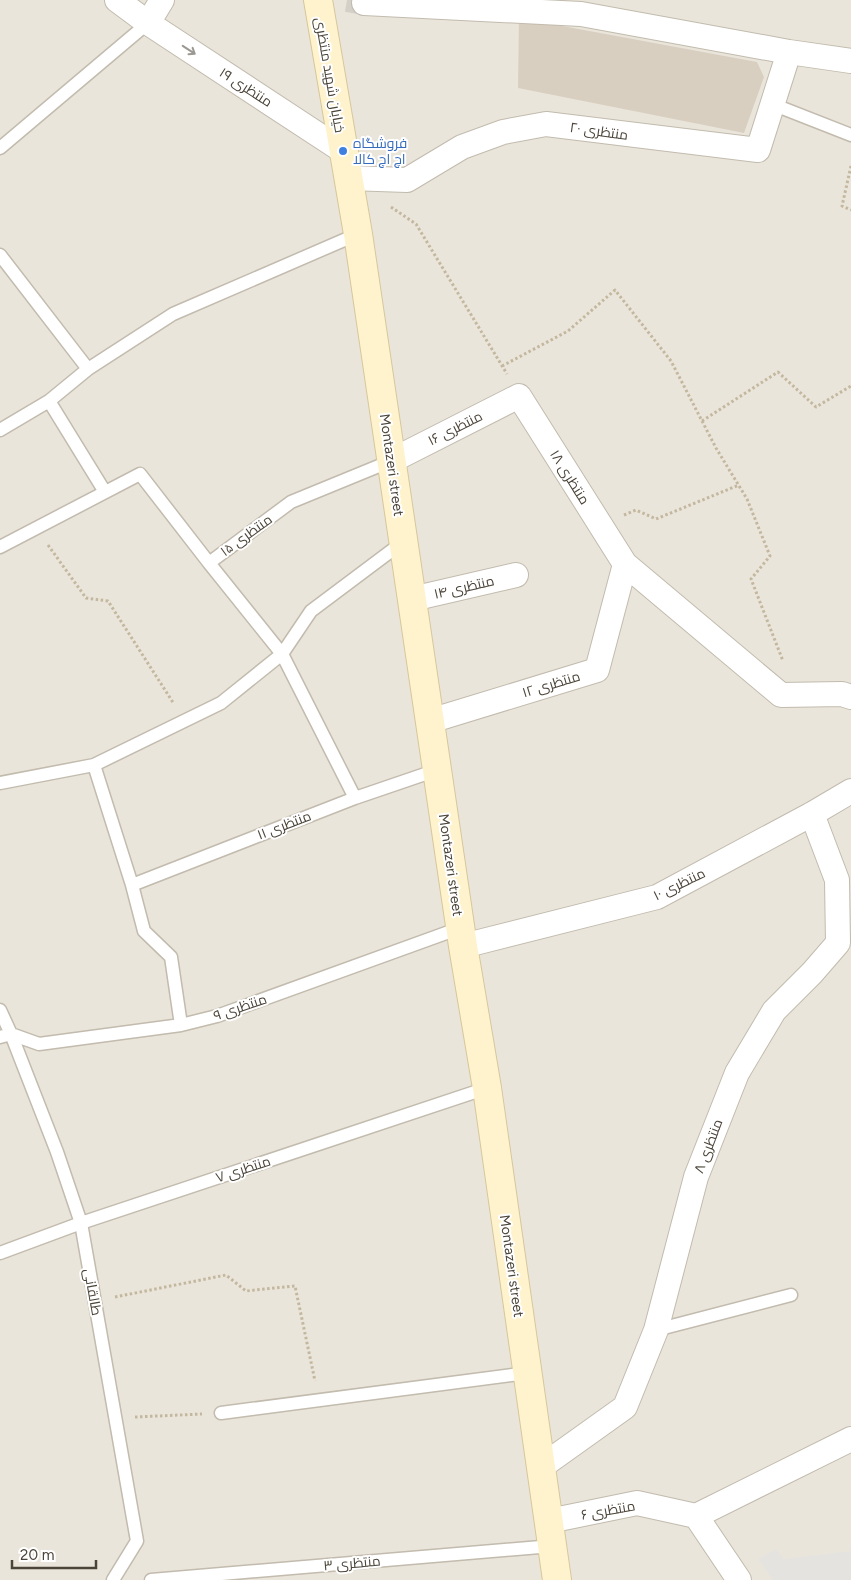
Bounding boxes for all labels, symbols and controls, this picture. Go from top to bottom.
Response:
street label: خیابان شهید منتظری [311,16,348,134]
one-way arrow [182,44,196,55]
street label: منتظری ۱۹ [216,64,275,111]
street label: منتظری ۲۰ [569,119,629,144]
place label: فروشگاه اچ اچ کالا [353,135,407,168]
marker: فروشگاه اچ اچ کالا [337,145,349,157]
street label: منتظری ۱۶ [425,407,485,449]
street label: Montazeri street [376,413,407,517]
street label: منتظری ۱۸ [546,447,593,508]
street label: منتظری ۱۵ [217,511,276,560]
street label: منتظری ۱۴ [432,572,496,603]
street label: منتظری ۱۲ [520,668,582,701]
street label: منتظری ۱۱ [255,807,314,844]
street label: Montazeri street [435,813,466,917]
street label: منتظری ۱۰ [650,865,708,904]
street label: منتظری ۹ [211,990,269,1024]
street label: منتظری ۸ [690,1117,727,1176]
street label: منتظری ۷ [214,1153,273,1186]
street label: Montazeri street [496,1214,527,1318]
street label: طالقانی [80,1267,105,1317]
street label: منتظری ۶ [580,1497,636,1524]
scale bar [12,1538,96,1570]
text: 20 m [20,1546,54,1564]
street label: منتظری ۳ [323,1553,381,1574]

